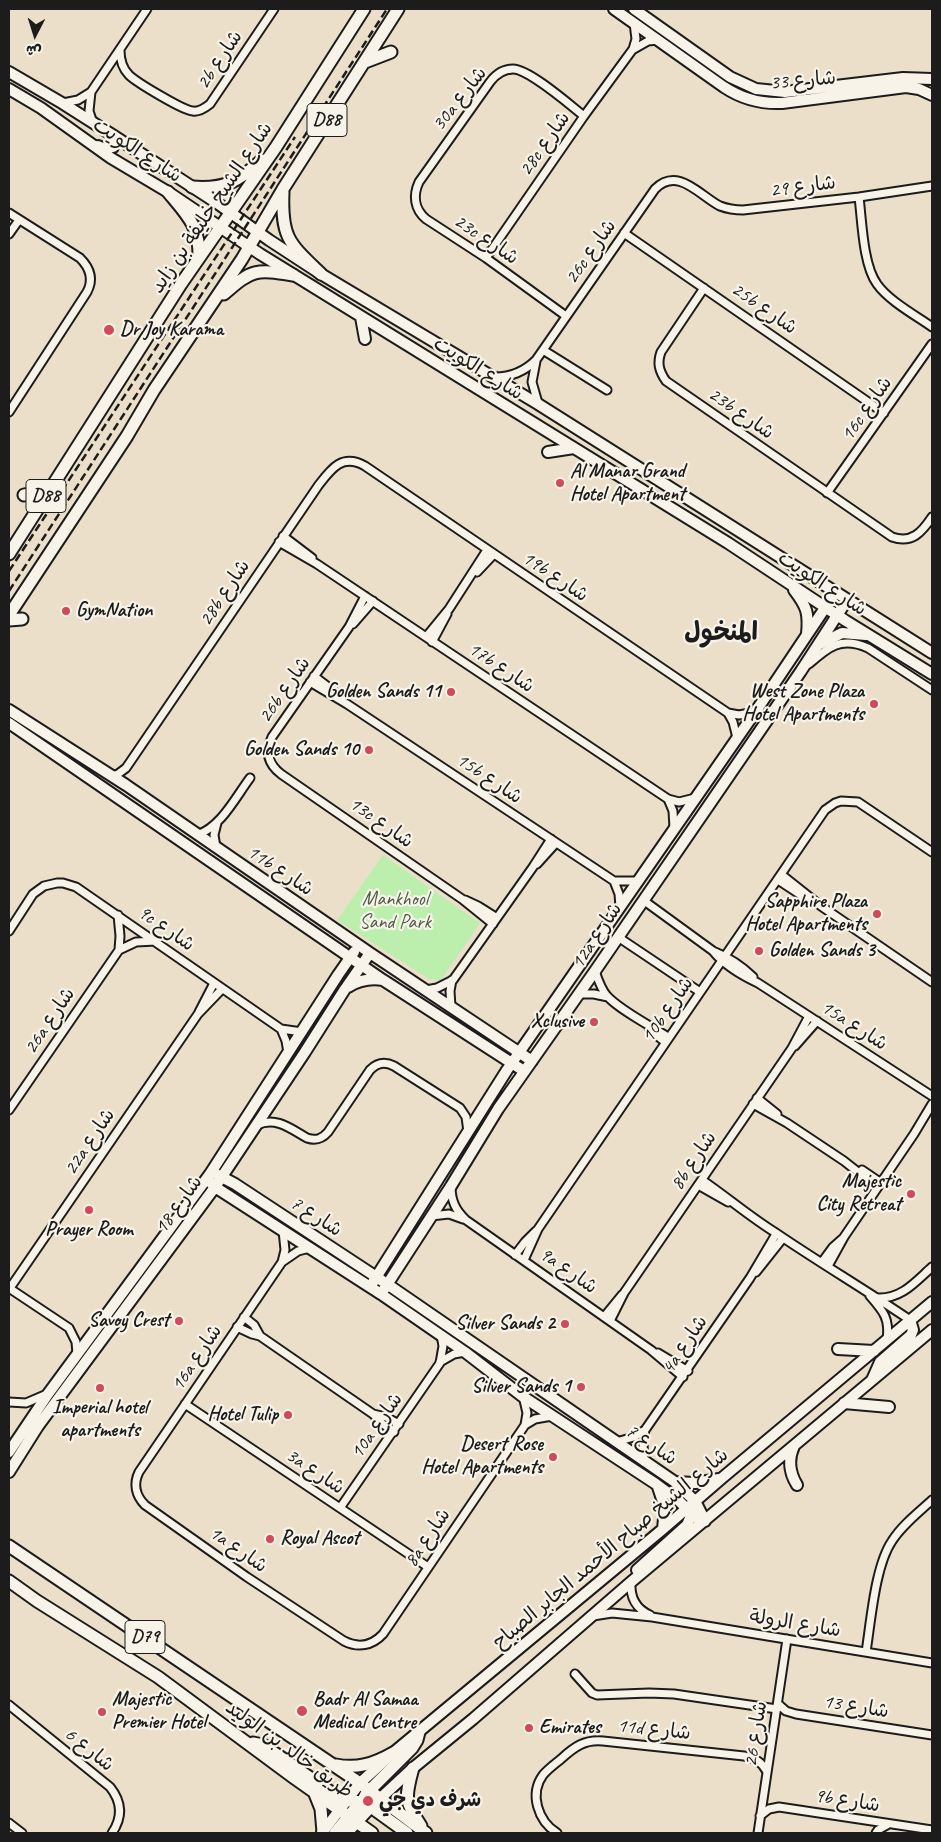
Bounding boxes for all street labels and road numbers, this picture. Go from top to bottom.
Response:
street label: 2b شارع [192,26,248,94]
street label: 30a شارع [427,62,493,136]
street label: شارع 33 [769,66,837,96]
road number: D88 [307,104,347,136]
street label: 28c شارع [514,107,576,181]
street label: شارع الكويت [88,113,186,189]
street label: شارع الشيخ خليفة بن زايد [146,118,278,298]
street label: شارع 29 [769,171,837,203]
street label: 23c شارع [449,210,523,270]
street label: 26c شارع [560,215,622,289]
street label: 25b شارع [726,278,802,340]
street label: شارع الكويت [429,332,527,406]
street label: 16c شارع [836,372,898,446]
street label: 23b شارع [703,383,779,445]
road number: D88 [26,480,66,512]
street label: 19b شارع [517,546,593,608]
street label: شارع الكويت [773,546,871,622]
street label: 28b شارع [194,555,256,631]
street label: 17b شارع [463,637,539,699]
street label: 26b شارع [254,652,316,728]
street label: 15b شارع [451,748,527,810]
street label: 13c شارع [344,792,418,854]
street label: 11b شارع [242,840,318,902]
street label: 12a شارع [566,898,628,974]
street label: 9c شارع [133,901,199,957]
street label: 10b شارع [637,972,699,1048]
street label: 26a شارع [19,983,81,1059]
street label: 15a شارع [816,996,892,1056]
street label: 22a شارع [59,1104,121,1180]
street label: 8b شارع [666,1127,722,1195]
street label: شارع 18 [150,1171,208,1239]
street label: شارع 7 [286,1191,346,1243]
street label: 9a شارع [534,1242,602,1300]
street label: 4a شارع [657,1311,713,1379]
street label: 16a شارع [166,1320,228,1396]
street label: 10a شارع [346,1388,408,1464]
street label: شارع 7 [621,1419,681,1471]
street label: شارع الشيخ صباح الأحمد الجابر الصباح [488,1443,734,1655]
street label: 3a شارع [281,1444,349,1500]
street label: 8a شارع [400,1504,456,1572]
street label: 1a شارع [204,1521,272,1579]
street label: شارع الرولة [748,1605,842,1643]
road number: D79 [125,1620,165,1654]
street label: شارع 13 [821,1690,891,1724]
street label: طريق خالد بن الوليد [221,1696,357,1804]
street label: شارع 26 [739,1699,773,1769]
street label: 11d شارع [616,1714,692,1746]
street label: شارع 6 [59,1723,119,1777]
street label: 9b شارع [813,1784,881,1818]

